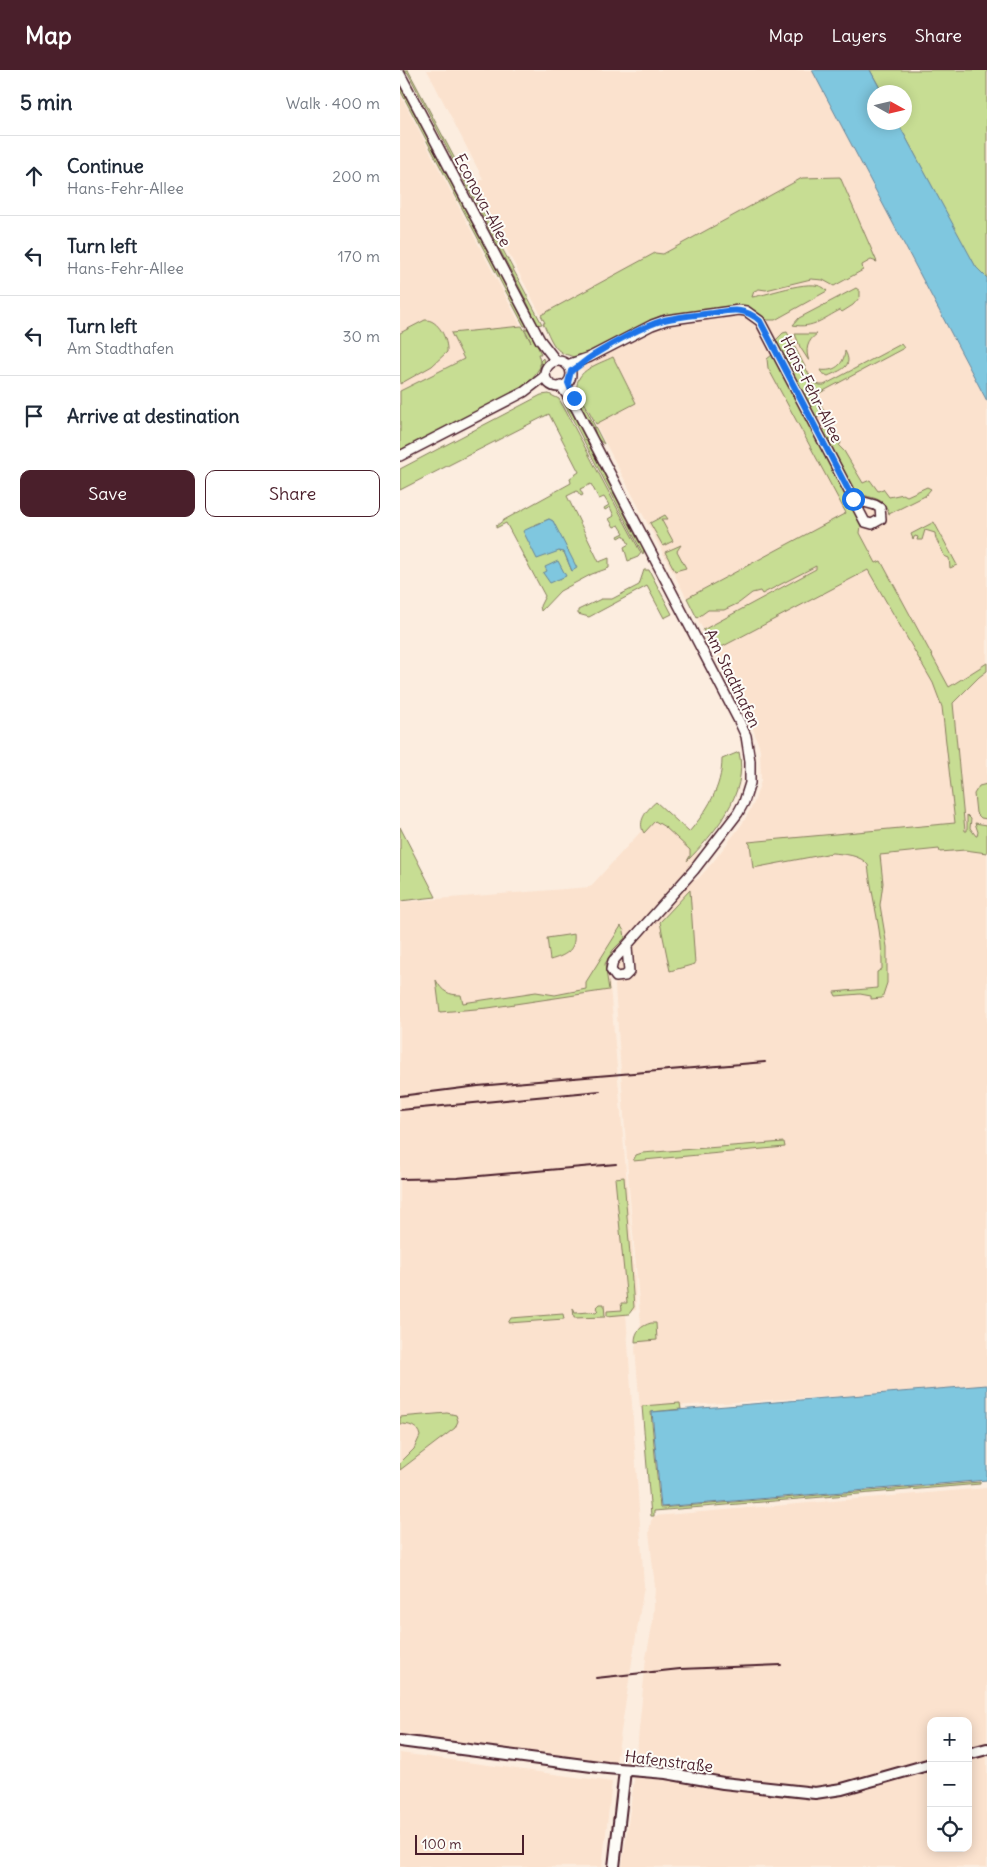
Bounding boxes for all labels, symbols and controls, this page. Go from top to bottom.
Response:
text: Map [25,20,72,50]
text: Map [768,24,803,47]
text: Layers [831,24,887,47]
text: Share [915,24,962,47]
north arrow [867,85,912,130]
text: 5 min [20,89,72,116]
text: Walk · 400 m [286,93,380,113]
street label: Econova-Allee [450,150,516,250]
text: Continue [67,154,144,178]
icon: ahead [20,162,48,190]
text: 200 m [332,166,380,186]
text: Hans-Fehr-Allee [67,178,184,198]
text: Turn left [67,234,137,258]
icon: left [20,242,48,270]
text: 170 m [337,246,380,266]
text: Hans-Fehr-Allee [67,258,184,278]
text: Turn left [67,314,137,338]
icon: left [20,322,48,350]
text: 30 m [343,326,380,346]
street label: Hans-Fehr-Allee [777,332,847,446]
text: Am Stadthafen [67,338,174,358]
route end [563,387,586,410]
icon: arrive [20,402,48,430]
text: Arrive at destination [67,404,240,428]
button: Save [20,470,195,517]
button: Share [205,470,380,517]
route start [842,488,865,511]
street label: Am Stadthafen [701,625,765,731]
map controls [927,1717,972,1852]
button: + [927,1717,972,1762]
street label: Hafenstraße [624,1746,714,1776]
button: − [927,1762,972,1807]
button: locate [927,1807,972,1852]
scale bar [415,1832,524,1855]
text: 100 m [422,1835,462,1853]

